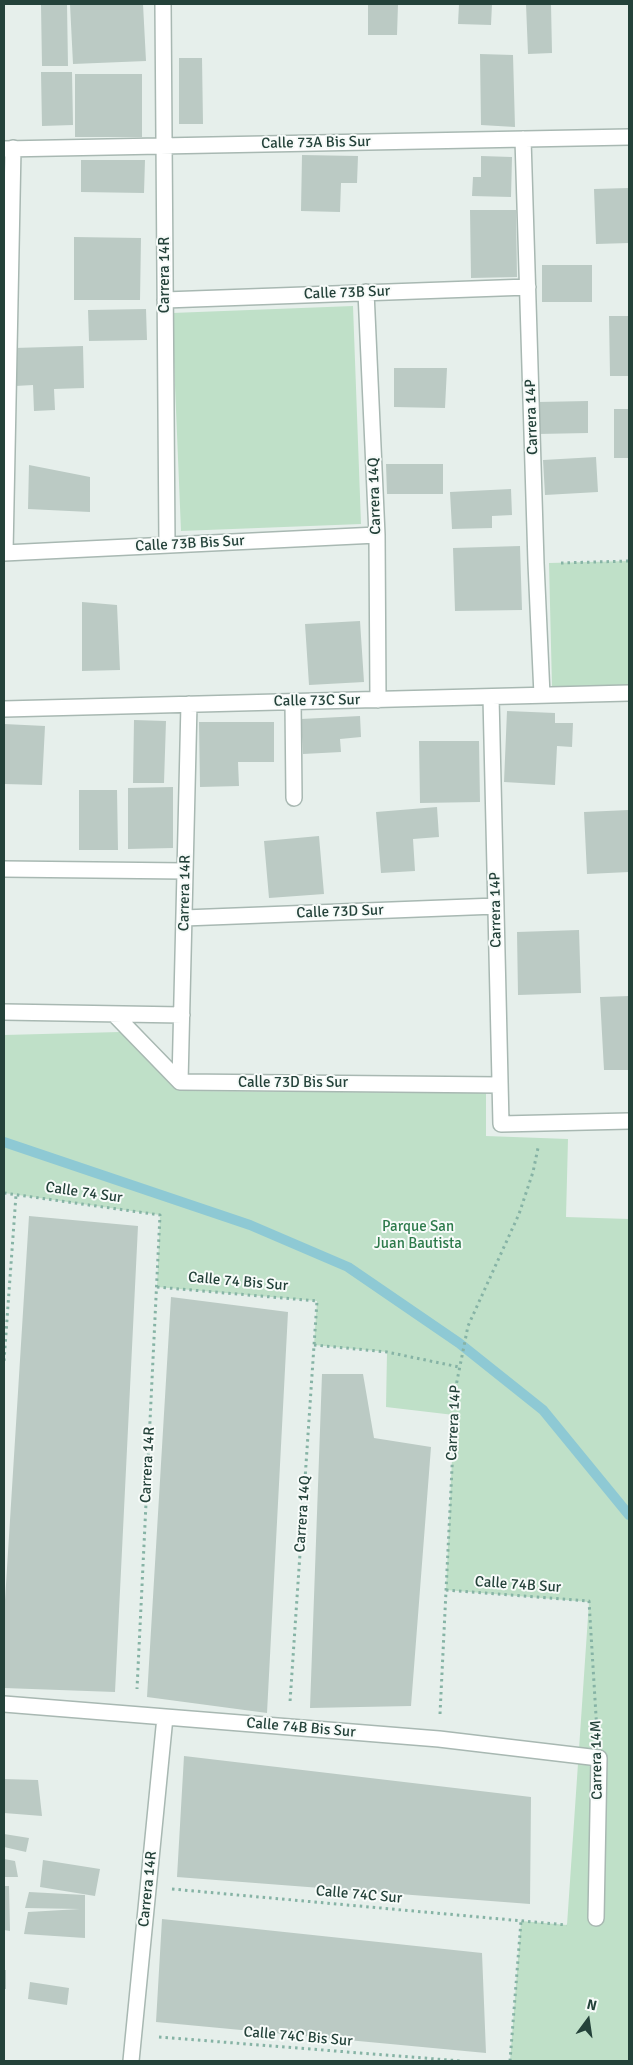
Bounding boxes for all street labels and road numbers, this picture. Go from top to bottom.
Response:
street label: Calle 73A Bis Sur [261,133,371,153]
street label: Carrera 14R [156,237,174,313]
street label: Calle 73B Sur [303,282,391,304]
street label: Carrera 14P [522,379,542,455]
street label: Carrera 14Q [365,457,385,535]
street label: Calle 73B Bis Sur [135,532,245,556]
street label: Calle 73C Sur [274,691,360,711]
street label: Carrera 14R [175,855,195,931]
street label: Carrera 14P [486,872,506,948]
street label: Calle 73D Sur [296,901,384,923]
street label: Calle 73D Bis Sur [238,1074,348,1092]
street label: Calle 74 Sur [44,1179,124,1207]
street label: Calle 74 Bis Sur [187,1269,289,1295]
street label: Carrera 14P [443,1385,465,1461]
street label: Carrera 14R [137,1426,159,1504]
street label: Carrera 14Q [291,1475,315,1553]
street label: Calle 74B Sur [474,1573,562,1597]
street label: Calle 74B Bis Sur [246,1714,356,1742]
street label: Carrera 14M [587,1720,607,1800]
street label: Carrera 14R [135,1850,161,1928]
street label: Calle 74C Sur [315,1882,403,1908]
street label: Calle 74C Bis Sur [243,2023,353,2051]

